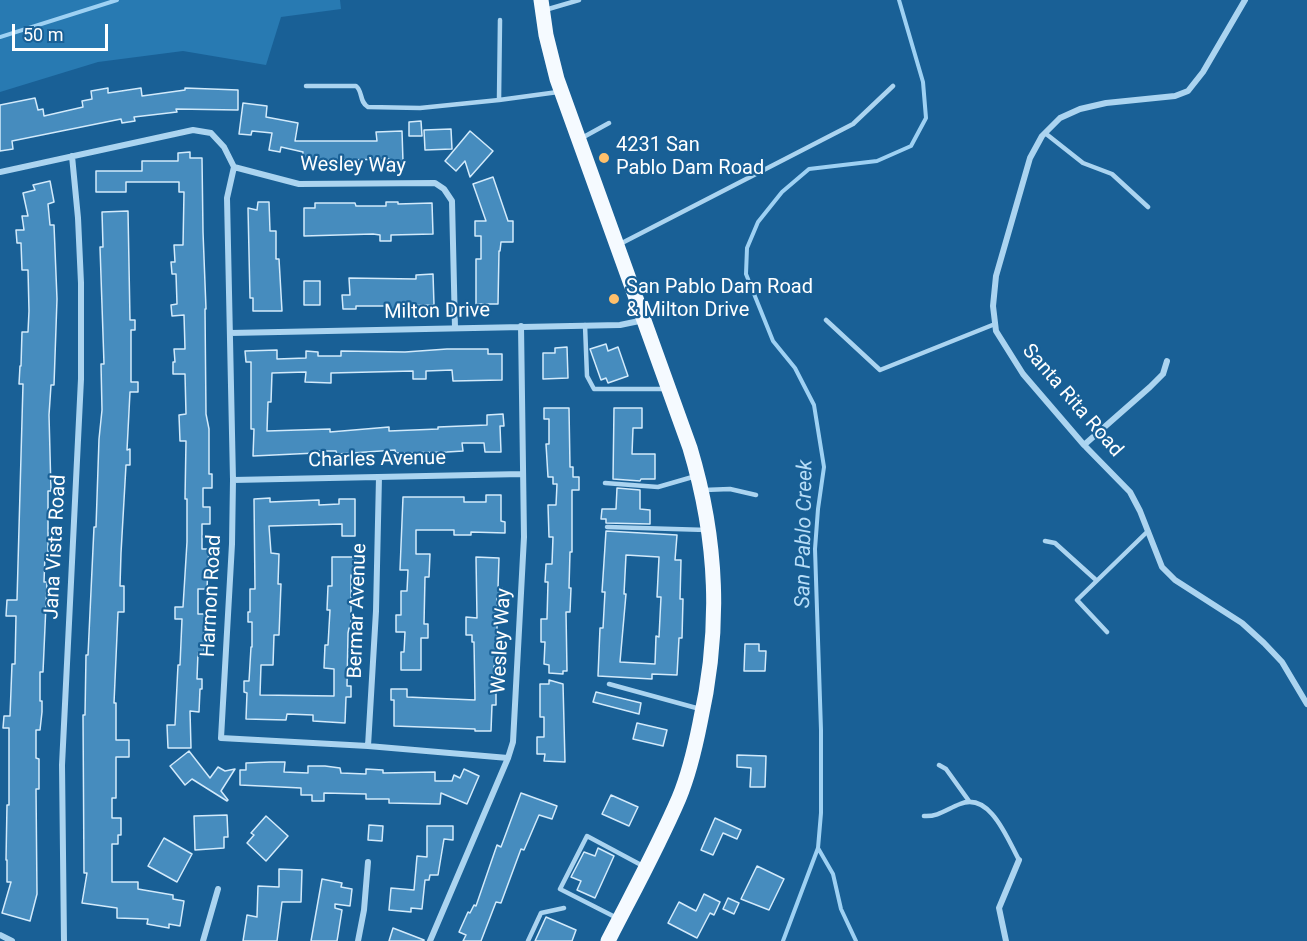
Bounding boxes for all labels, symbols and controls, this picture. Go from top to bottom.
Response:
scale bar [15,12,111,50]
text: 50 m [23,24,63,45]
place label: 4231 San Pablo Dam Road [616,134,764,181]
marker: 4231 San Pablo Dam Road [597,151,611,165]
street label: Wesley Way [300,153,406,179]
place label: San Pablo Dam Road & Milton Drive [626,276,813,323]
marker: San Pablo Dam Road & Milton Drive [607,292,621,306]
street label: Milton Drive [384,299,490,325]
street label: Santa Rita Road [1016,340,1128,462]
street label: Charles Avenue [308,447,446,473]
water label: San Pablo Creek [791,460,819,608]
street label: Jana Vista Road [40,474,72,620]
street label: Harmon Road [197,534,227,658]
street label: Bermar Avenue [344,543,372,679]
street label: Wesley Way [487,588,517,694]

